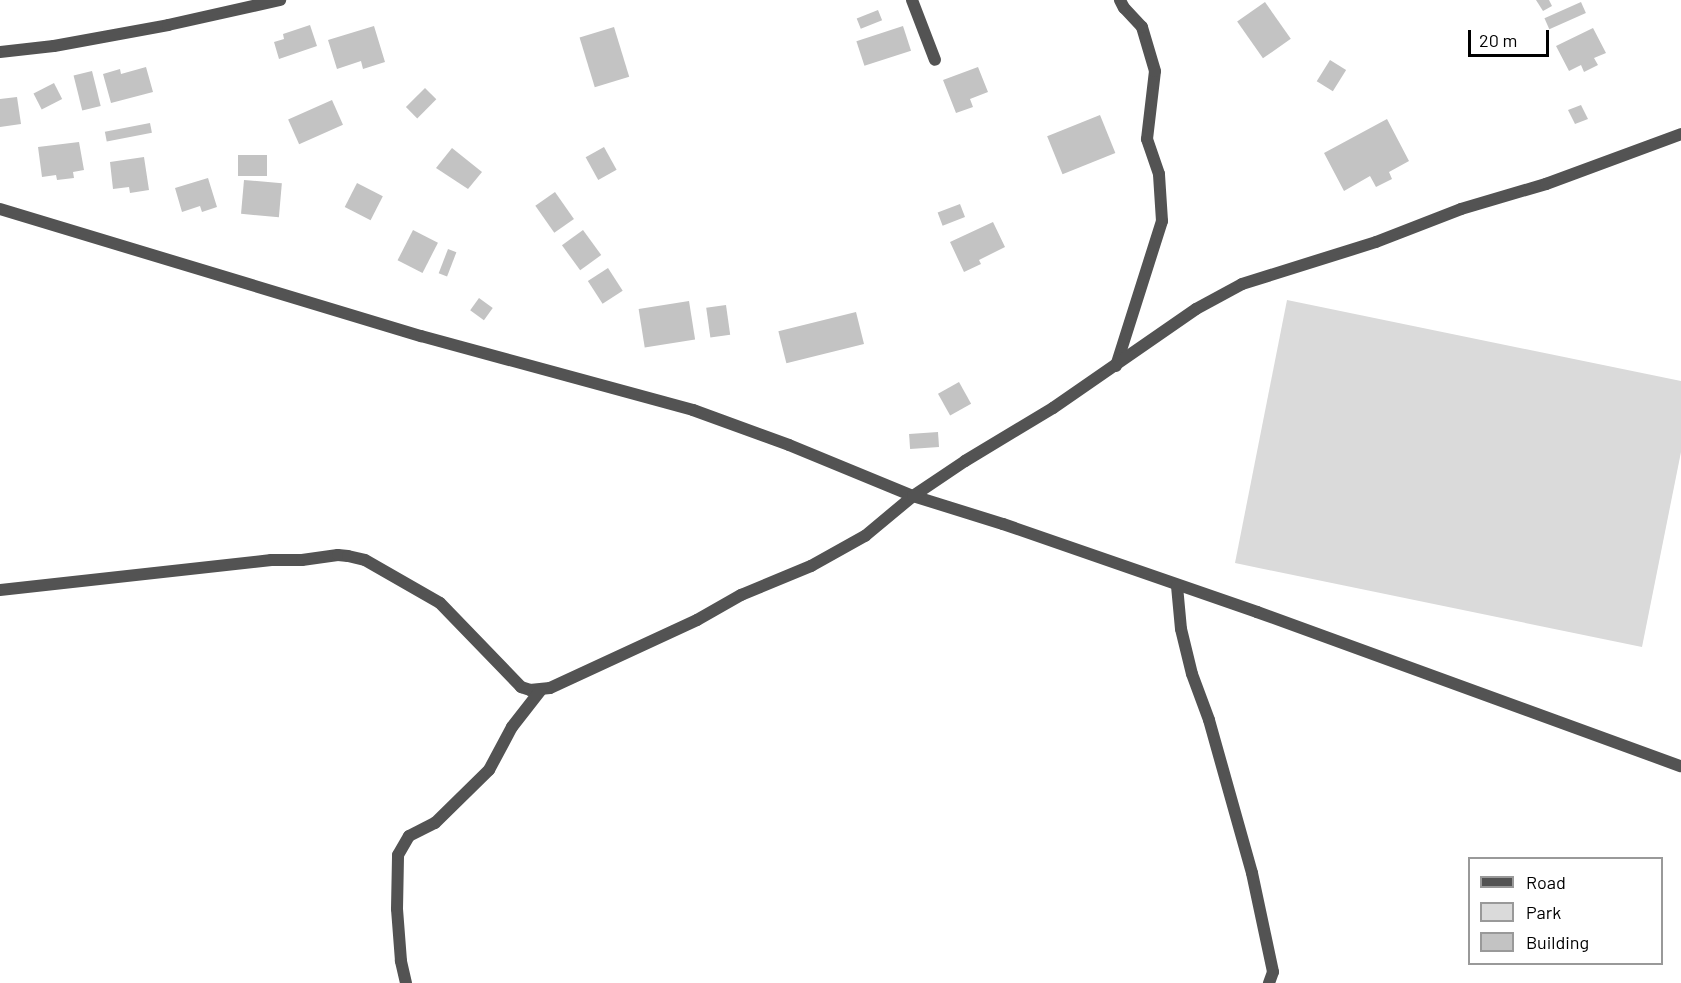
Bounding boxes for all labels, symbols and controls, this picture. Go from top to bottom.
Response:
scale bar [1471,18,1552,56]
text: 20 m [1479,29,1517,51]
legend [1468,857,1663,965]
text: Road [1526,871,1566,893]
text: Park [1526,901,1561,923]
text: Building [1526,931,1589,953]

